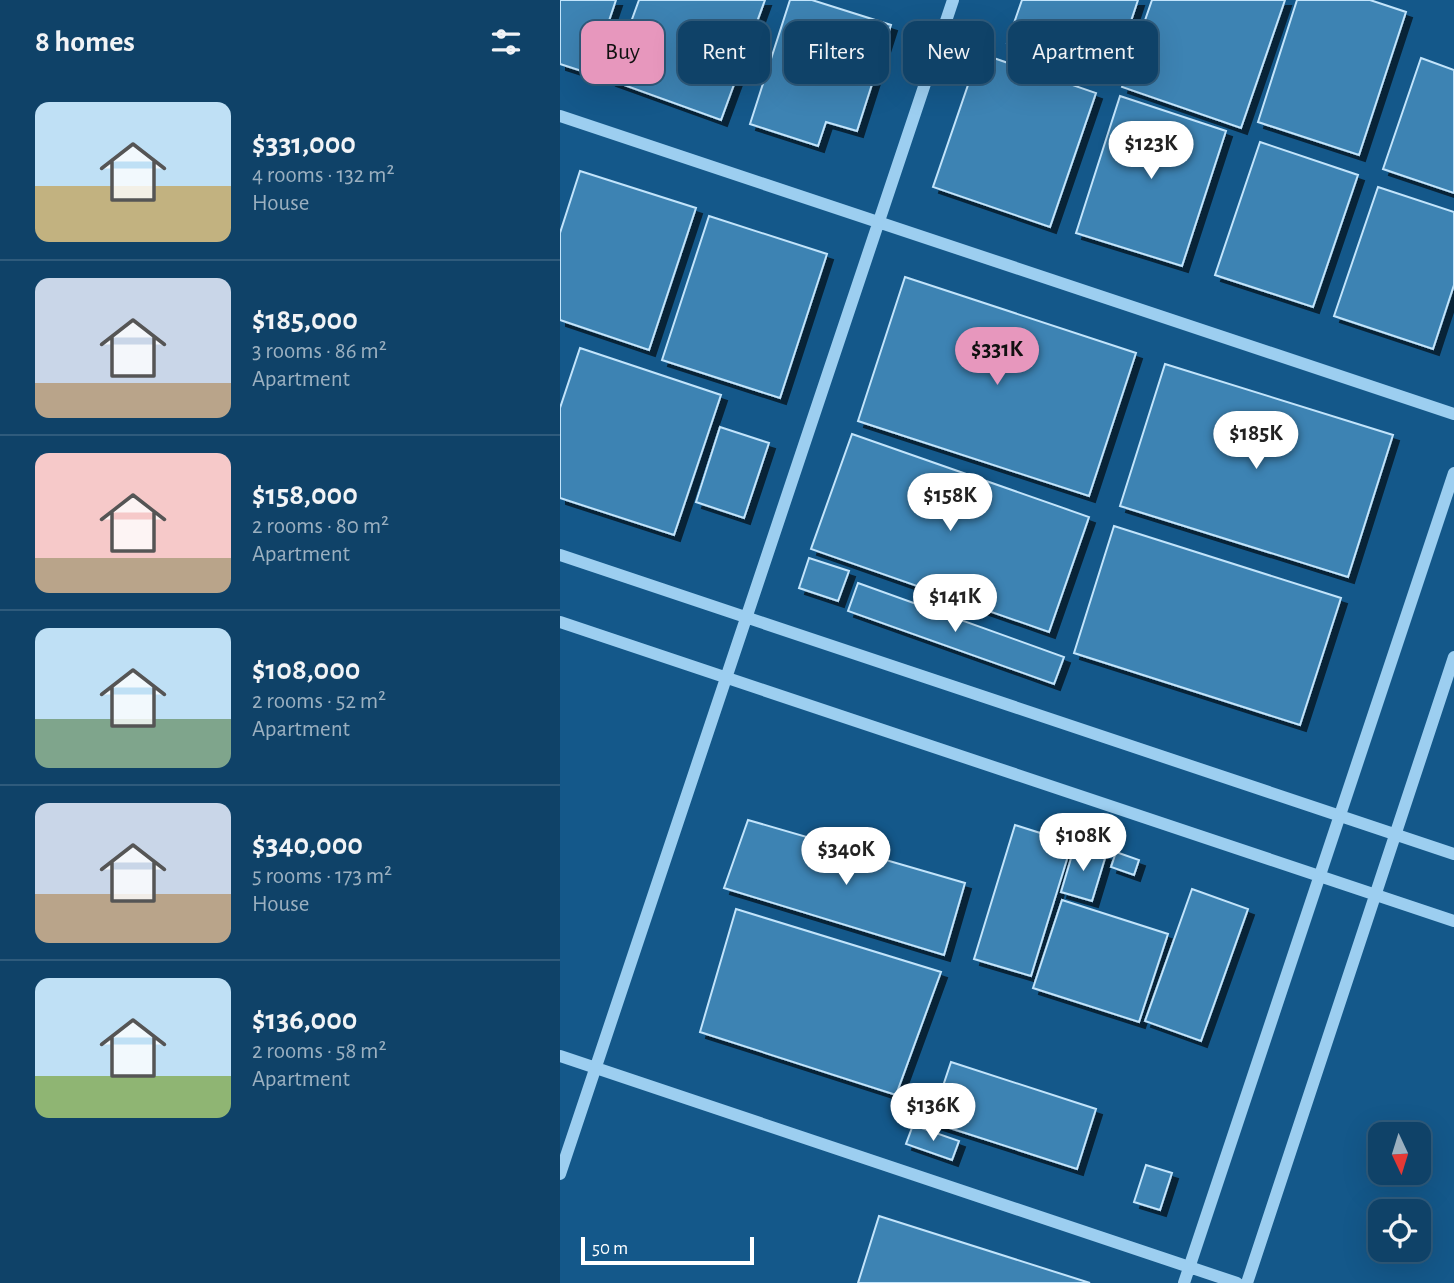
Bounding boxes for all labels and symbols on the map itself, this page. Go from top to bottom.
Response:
pin: $123K [1102,122,1200,181]
pin: $331K [948,328,1046,387]
pin: $185K [1207,412,1305,471]
pin: $158K [901,474,999,533]
pin: $141K [906,574,1004,634]
pin: $108K [1034,814,1132,873]
pin: $340K [797,828,895,887]
pin: $136K [884,1084,982,1143]
north arrow [1368,1122,1432,1185]
scale bar [581,1234,754,1266]

